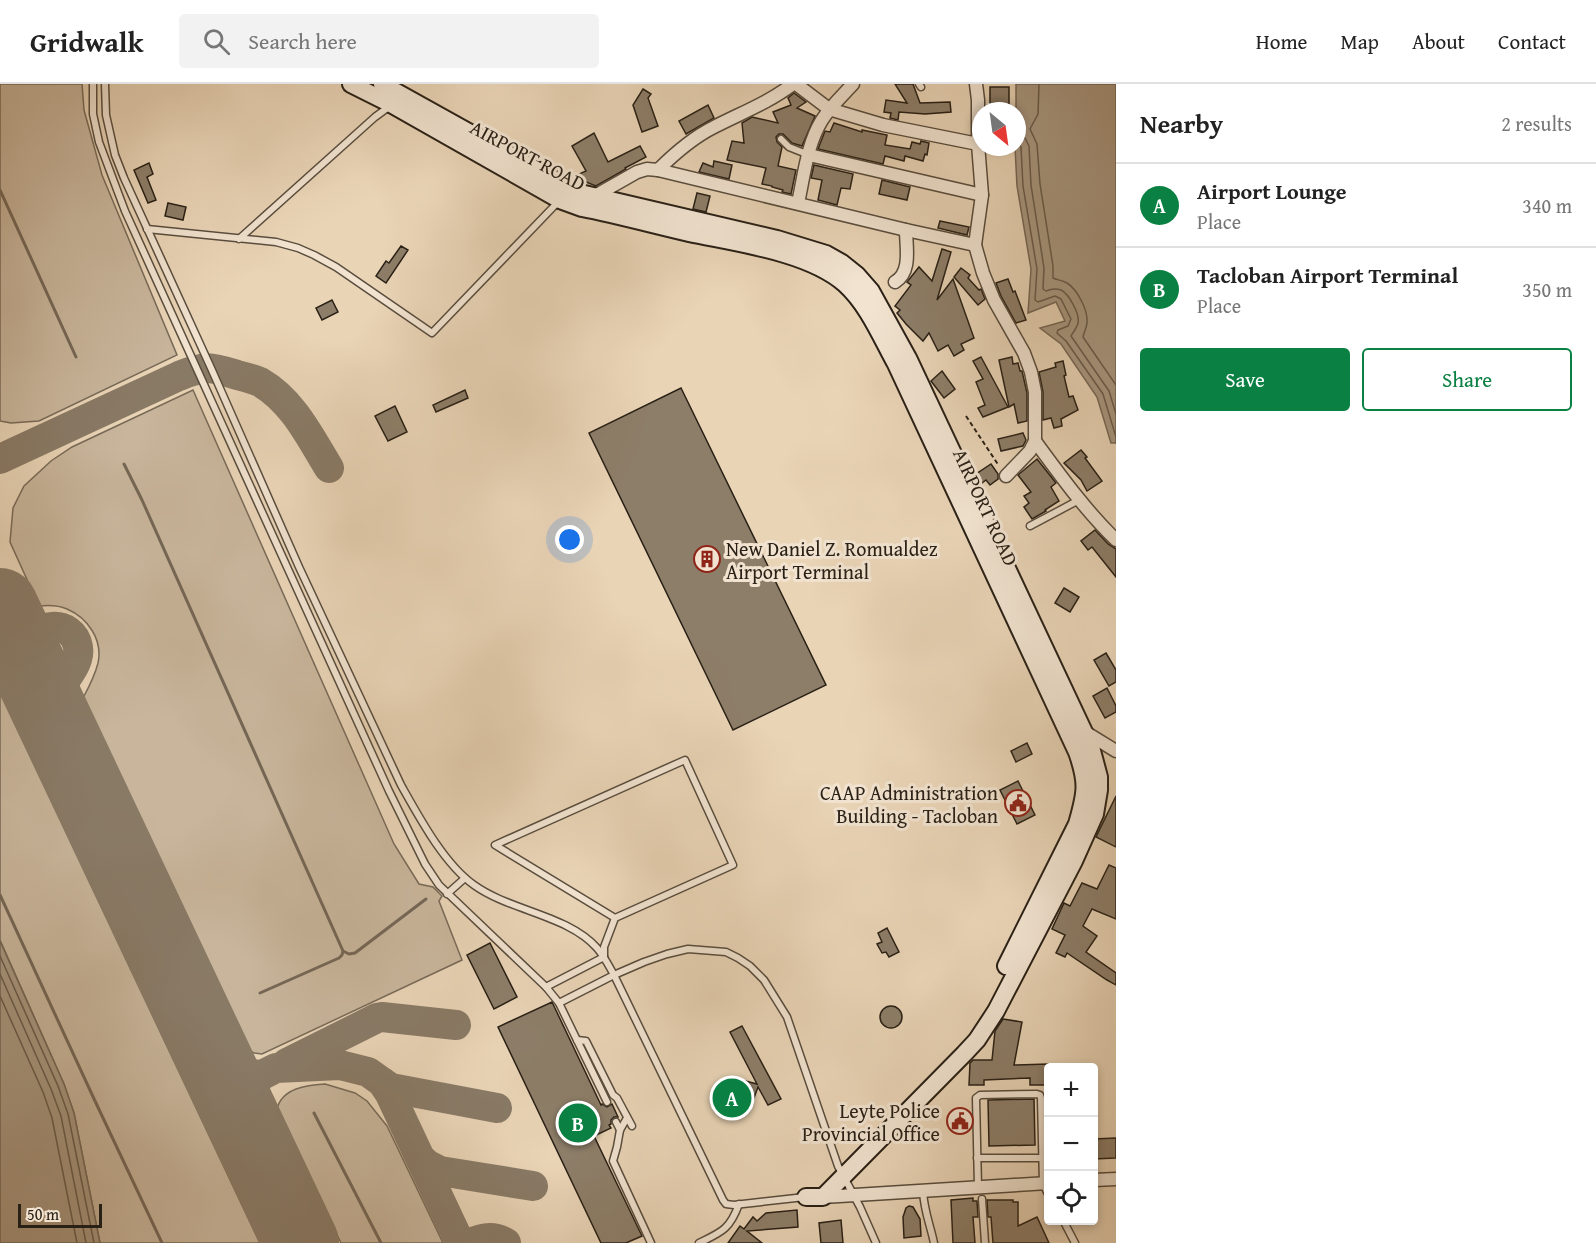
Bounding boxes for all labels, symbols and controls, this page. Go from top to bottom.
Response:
search box [179,14,599,68]
text: Gridwalk [30,21,143,62]
icon: search [200,25,233,58]
text: Search here [248,25,357,57]
text: Home [1256,26,1307,57]
text: Map [1340,26,1379,57]
text: About [1412,26,1465,57]
text: Contact [1498,26,1566,57]
north arrow [972,102,1026,156]
text: Nearby [1140,104,1223,143]
text: 2 results [1501,109,1572,138]
street label: AIRPORT ROAD [465,112,591,198]
text: Airport Lounge [1197,175,1347,207]
text: A [1153,191,1166,220]
text: 340 m [1522,191,1572,220]
text: Place [1197,207,1241,236]
text: Tacloban Airport Terminal [1197,259,1458,291]
text: B [1153,275,1166,304]
text: 350 m [1522,275,1572,304]
text: Place [1197,291,1241,320]
button: Save [1140,348,1350,411]
button: Share [1362,348,1572,411]
street label: AIRPORT ROAD [946,443,1026,571]
your location [555,525,584,554]
place label: New Daniel Z. Romualdez Airport Terminal [726,534,938,586]
building icon: New Daniel Z. Romualdez Airport Terminal [692,544,722,574]
place label: CAAP Administration Building - Tacloban [820,778,998,830]
public building icon: CAAP Administration Building - Tacloban [1003,788,1033,818]
map controls [1044,1063,1098,1225]
button: + [1044,1063,1098,1117]
pin: A [712,1076,752,1120]
place label: Leyte Police Provincial Office [802,1096,940,1148]
pin: B [558,1100,598,1146]
public building icon: Leyte Police Provincial Office [945,1106,975,1136]
button: − [1044,1117,1098,1171]
button: locate [1044,1171,1098,1225]
scale bar [18,1201,102,1228]
text: 50 m [27,1202,59,1226]

